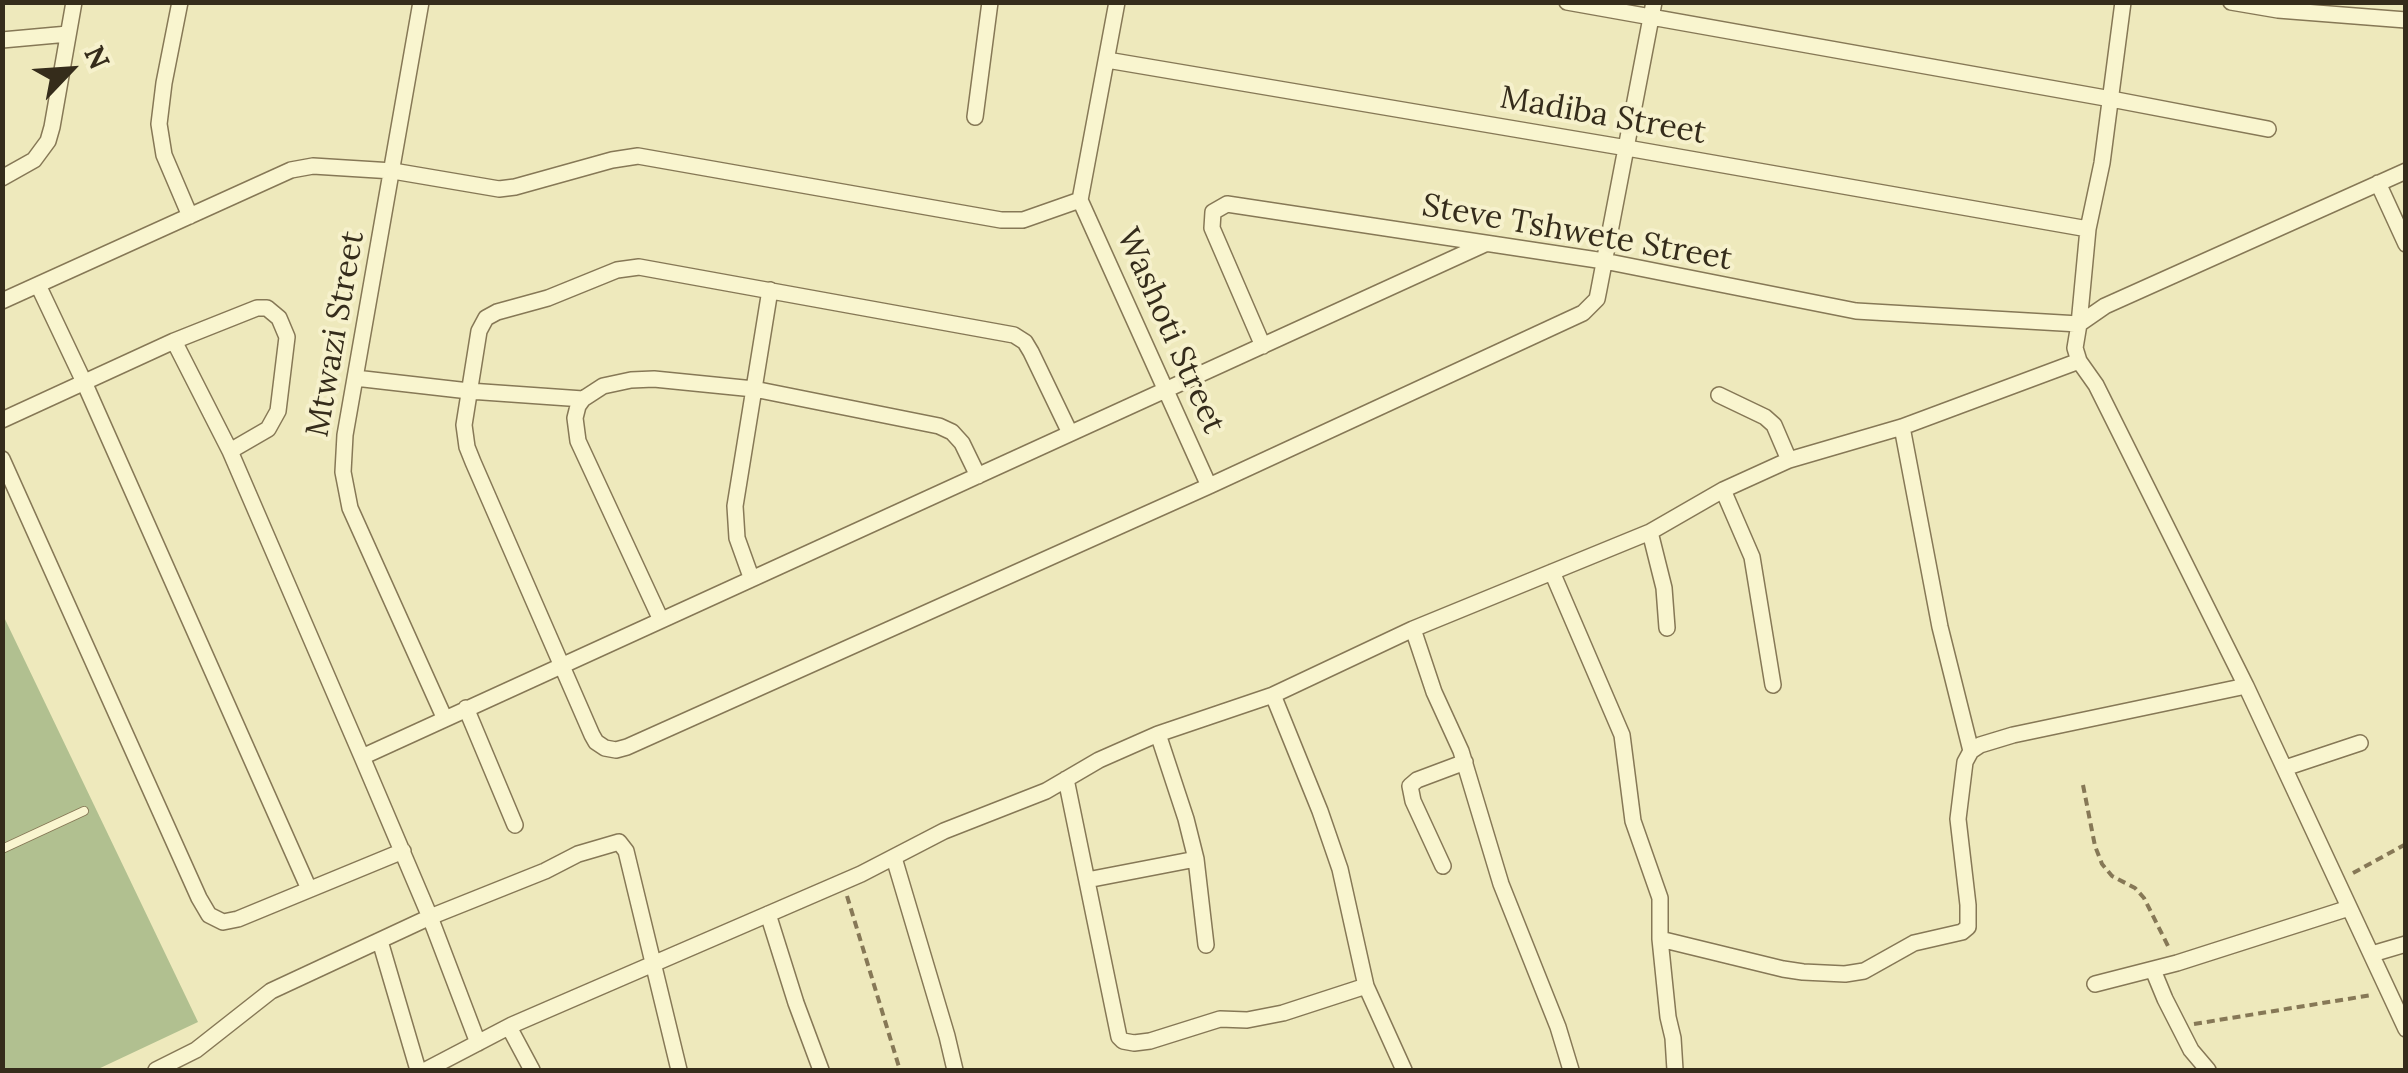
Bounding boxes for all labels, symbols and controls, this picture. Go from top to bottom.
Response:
north arrow [20,20,120,120]
text: N [76,40,118,75]
street label: Madiba Street [1497,79,1709,153]
street label: Steve Tshwete Street [1419,187,1735,279]
street label: Washoti Street [1108,223,1232,439]
street label: Mtwazi Street [299,228,373,440]

